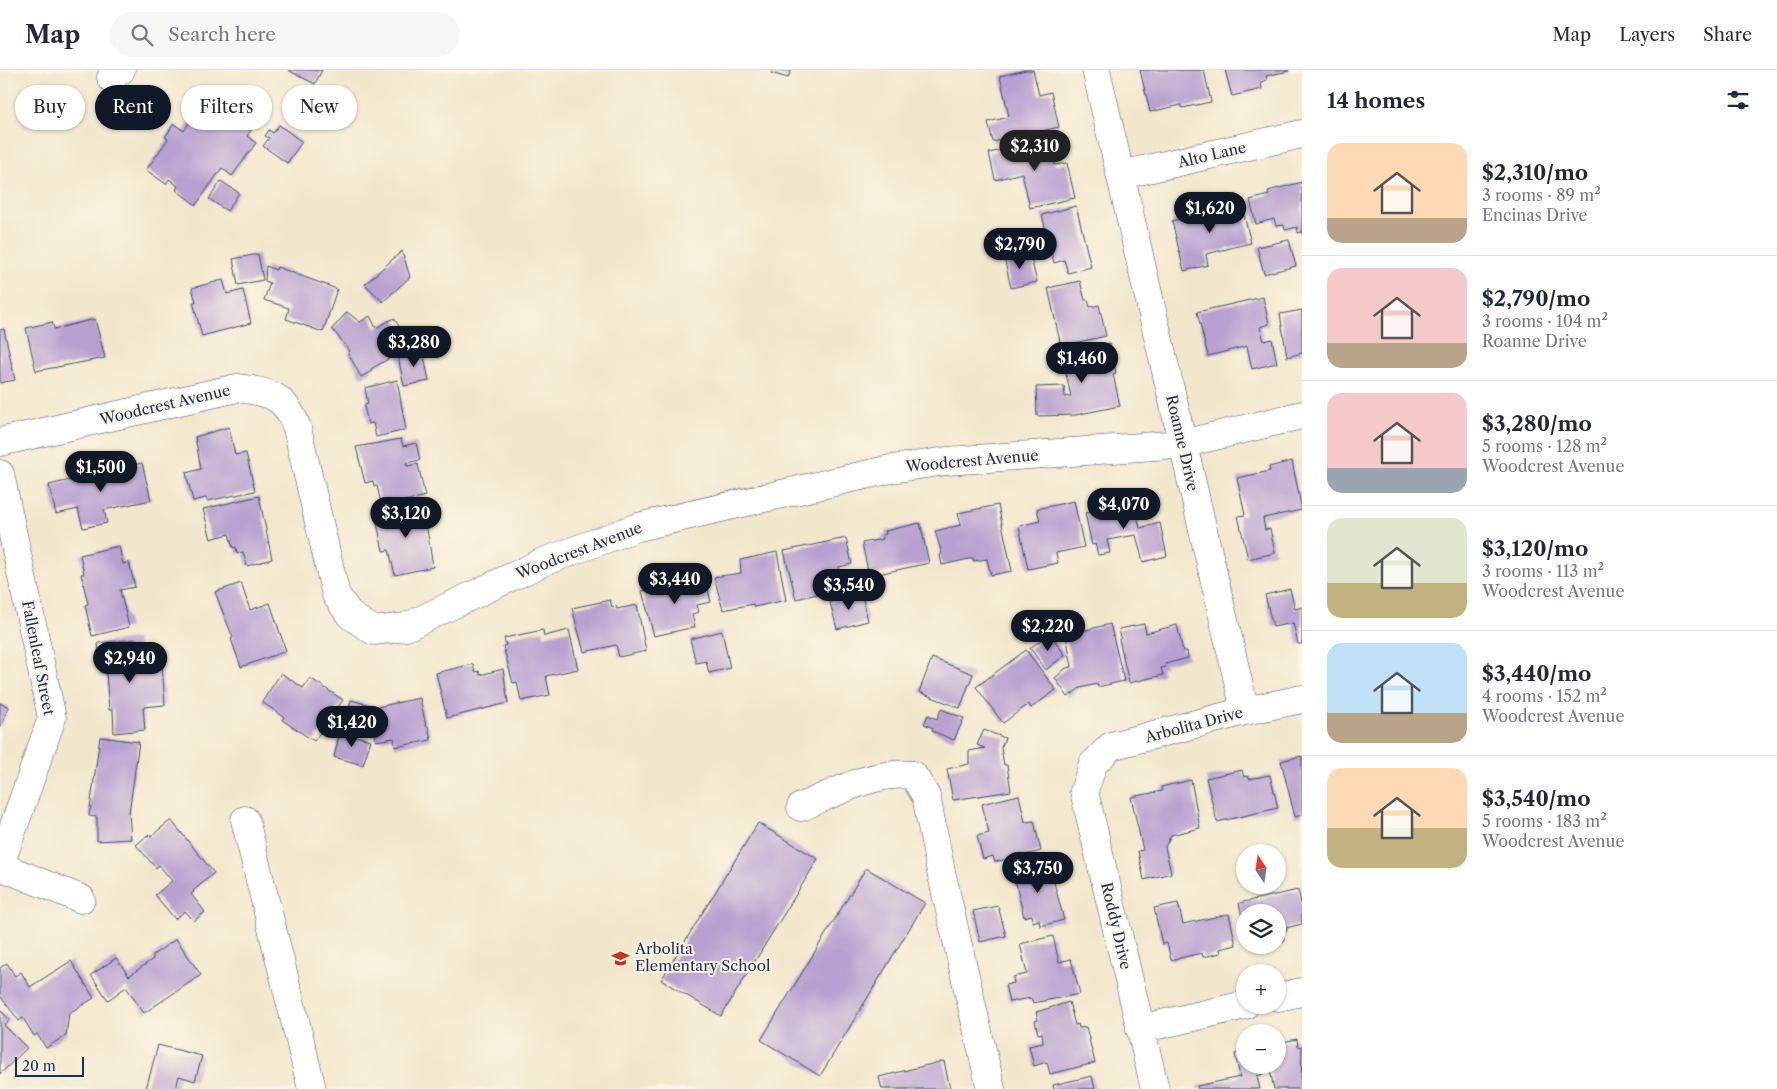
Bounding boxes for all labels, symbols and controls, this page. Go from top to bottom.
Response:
search box [110,12,460,57]
text: Map [25,20,80,49]
icon: search [128,21,156,49]
text: Search here [168,23,276,46]
text: Map [1553,24,1591,46]
text: Layers [1619,24,1675,46]
text: Share [1703,24,1752,46]
chip: Buy [15,85,85,130]
chip: Rent [95,85,171,130]
chip: Filters [181,85,272,130]
chip: New [282,85,357,130]
icon: filters [1724,86,1752,114]
text: 14 homes [1327,88,1425,113]
pin: $2,310 [994,129,1076,172]
text: $2,310 [1010,136,1060,156]
street label: Alto Lane [1175,137,1248,172]
text: $2,310/mo [1482,160,1588,185]
icon: home [1367,163,1427,223]
text: 3 rooms · 89 m² [1482,185,1601,205]
pin: $1,620 [1169,191,1251,234]
text: $1,620 [1185,198,1235,218]
text: Encinas Drive [1482,205,1588,225]
pin: $2,790 [979,228,1061,270]
text: $2,790 [995,234,1045,254]
text: $2,790/mo [1482,286,1590,311]
icon: home [1367,288,1427,348]
text: 3 rooms · 104 m² [1482,311,1608,331]
pin: $3,280 [373,326,455,368]
text: Roanne Drive [1482,331,1587,351]
text: $3,280 [388,332,440,352]
pin: $1,460 [1041,342,1123,384]
text: $1,460 [1057,348,1107,368]
street label: Woodcrest Avenue [97,380,232,429]
street label: Roanne Drive [1162,393,1203,493]
text: $3,280/mo [1482,411,1592,436]
icon: home [1367,413,1427,473]
text: 5 rooms · 128 m² [1482,436,1607,456]
street label: Woodcrest Avenue [904,445,1039,476]
pin: $1,500 [60,450,142,493]
text: Woodcrest Avenue [1482,456,1624,476]
text: $1,500 [76,457,126,477]
pin: $4,070 [1083,488,1165,530]
text: $4,070 [1098,494,1150,514]
pin: $3,120 [365,496,447,539]
text: $3,120 [381,503,431,523]
street label: Woodcrest Avenue [512,518,645,584]
text: $3,120/mo [1482,536,1588,561]
icon: home [1367,538,1427,598]
text: 3 rooms · 113 m² [1482,561,1604,581]
pin: $3,440 [634,562,716,605]
pin: $3,540 [808,568,890,611]
text: $3,440 [649,569,701,589]
text: $3,540 [824,575,874,595]
text: Woodcrest Avenue [1482,581,1624,601]
street label: Fallenleaf Street [18,599,59,718]
pin: $2,220 [1007,610,1089,652]
text: $2,220 [1022,616,1074,636]
pin: $2,940 [89,642,171,684]
text: $2,940 [104,648,156,668]
text: $3,440/mo [1482,661,1591,686]
icon: home [1367,663,1427,723]
text: 4 rooms · 152 m² [1482,686,1607,706]
street label: Arbolita Drive [1142,702,1245,747]
pin: $1,420 [311,706,393,748]
text: Woodcrest Avenue [1482,706,1624,726]
text: $1,420 [327,712,377,732]
text: $3,540/mo [1482,786,1591,811]
icon: home [1367,788,1427,848]
text: 5 rooms · 183 m² [1482,811,1607,831]
text: Woodcrest Avenue [1482,831,1624,851]
north arrow [1236,844,1286,894]
map controls [1236,844,1286,1074]
pin: $3,750 [997,852,1079,894]
text: $3,750 [1013,858,1063,878]
street label: Roddy Drive [1097,880,1136,971]
button: layers [1236,904,1286,954]
place label: Arbolita Elementary School [634,939,771,975]
school or university icon: Arbolita Elementary School [611,948,631,968]
button: + [1236,964,1286,1014]
button: − [1236,1024,1286,1074]
scale bar [15,1054,84,1077]
text: 20 m [22,1057,56,1075]

